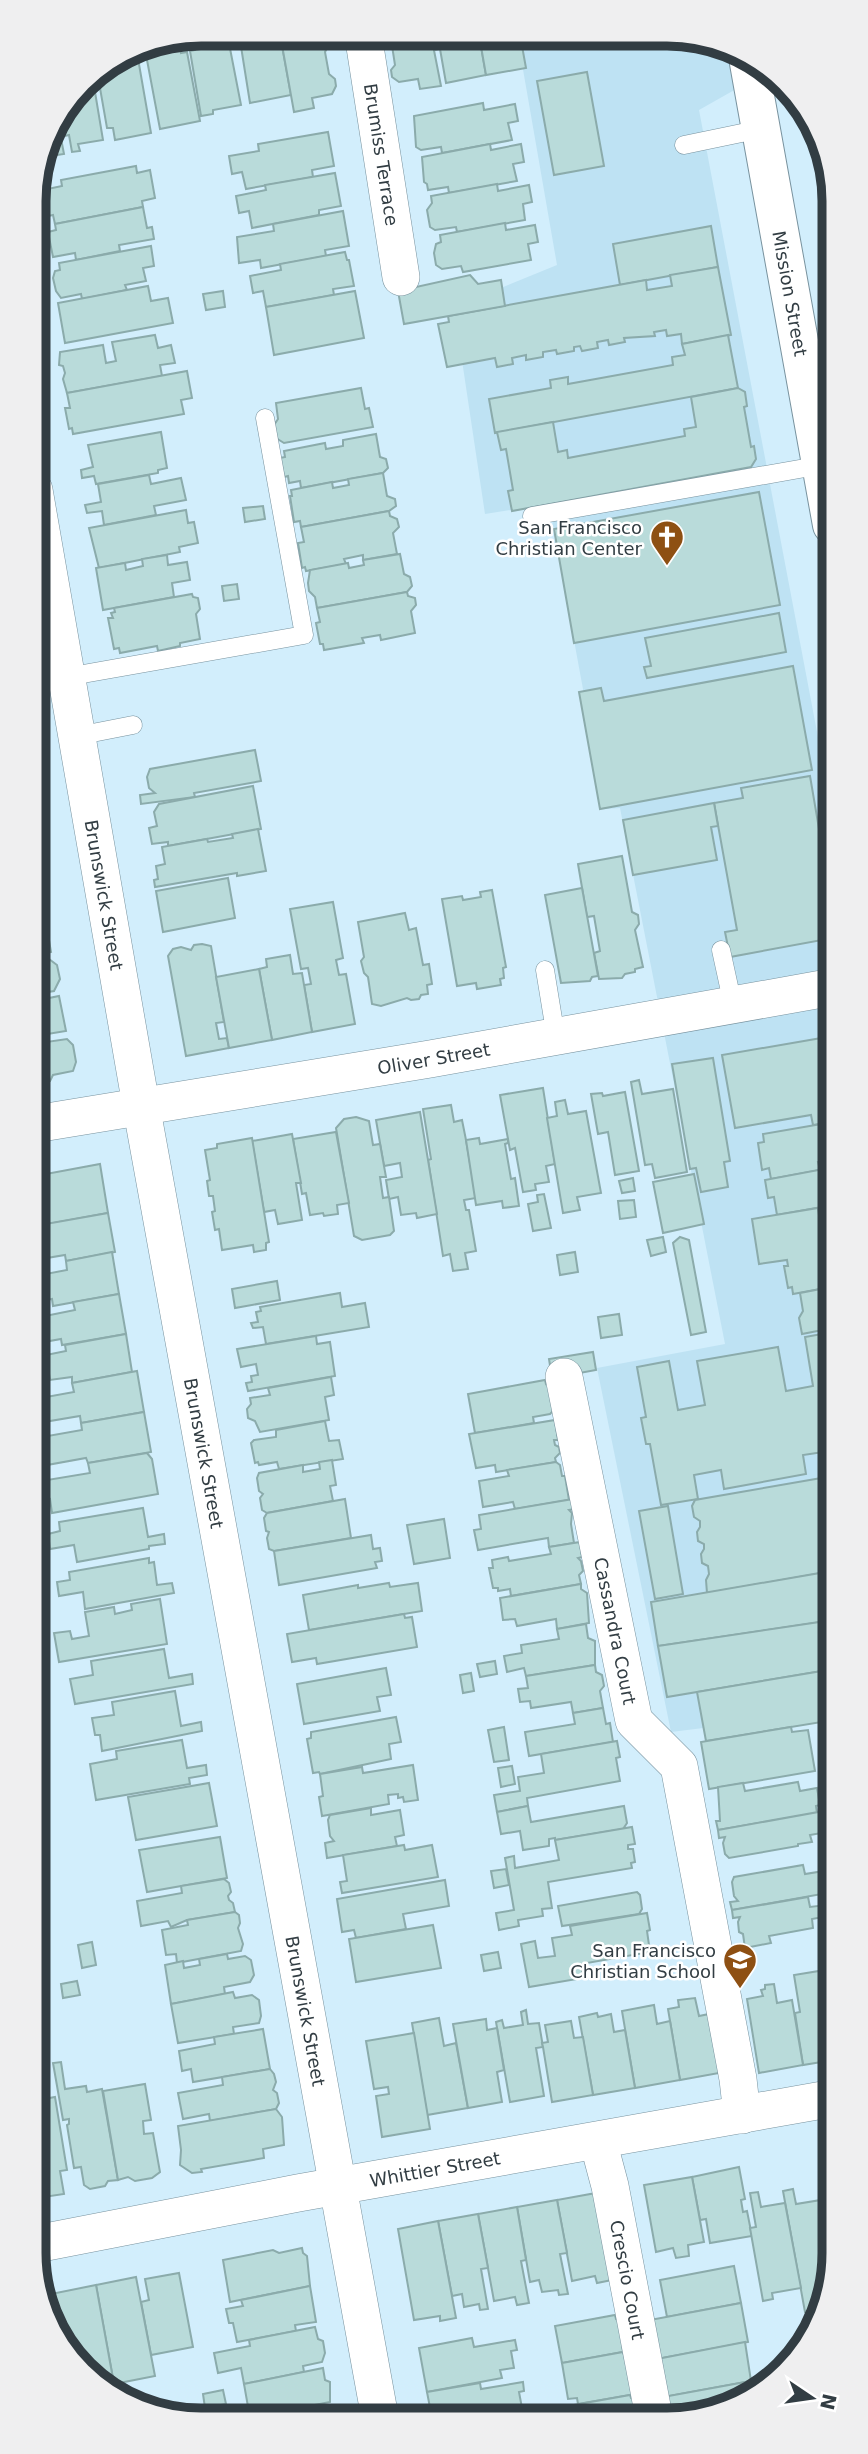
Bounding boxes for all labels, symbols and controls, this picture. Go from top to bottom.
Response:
street label: Brumiss Terrace [360,82,403,227]
street label: Mission Street [769,229,812,358]
place label: San Francisco Christian Center [495,517,643,559]
church icon: San Francisco Christian Center [648,518,686,567]
street label: Brunswick Street [81,818,128,972]
street label: Oliver Street [376,1038,491,1078]
street label: Brunswick Street [180,1376,228,1530]
street label: Cassandra Court [590,1555,641,1706]
street label: Brunswick Street [282,1934,330,2088]
place label: San Francisco Christian School [570,1940,716,1982]
school or university icon: San Francisco Christian School [721,1941,759,1990]
street label: Whittier Street [368,2147,502,2191]
street label: Crescio Court [606,2218,650,2341]
north arrow [777,2363,847,2433]
text: N [816,2392,841,2412]

